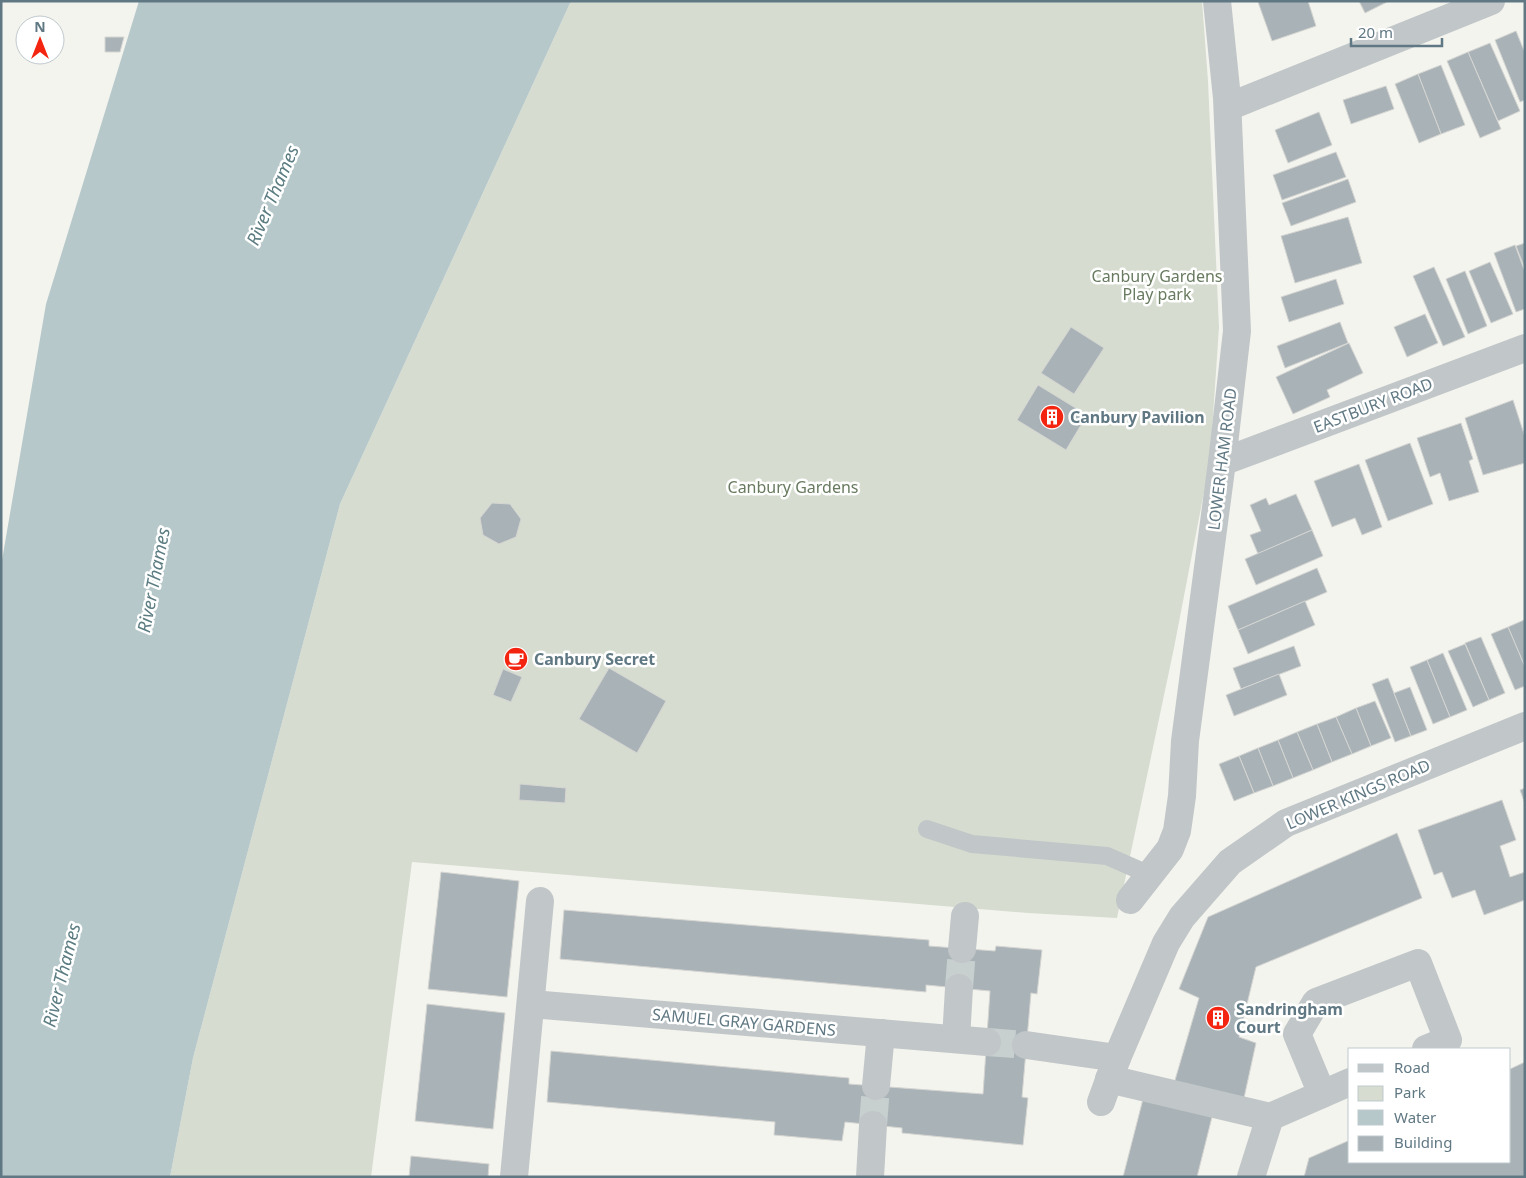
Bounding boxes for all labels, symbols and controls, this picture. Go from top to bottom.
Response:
north arrow [15,15,65,65]
scale bar [1351,15,1442,47]
text: N [34,17,46,36]
text: 20 m [1358,22,1393,42]
water label: River Thames [240,141,304,249]
park label: Canbury Gardens Play park [1092,265,1222,305]
street label: EASTBURY ROAD [1310,372,1436,438]
street label: LOWER HAM ROAD [1202,387,1242,531]
building icon: Canbury Pavilion [1039,404,1065,430]
place label: Canbury Pavilion [1070,406,1205,428]
park label: Canbury Gardens [728,476,858,498]
water label: River Thames [131,525,175,635]
cafe icon: Canbury Secret [503,646,529,672]
place label: Canbury Secret [534,648,655,670]
street label: LOWER KINGS ROAD [1283,754,1433,834]
water label: River Thames [36,920,86,1030]
place label: Sandringham Court [1236,998,1343,1038]
street label: SAMUEL GRAY GARDENS [651,1003,837,1041]
building icon: Sandringham Court [1205,1005,1231,1031]
legend [1348,1048,1511,1163]
text: Road [1394,1057,1430,1077]
text: Park [1394,1082,1426,1102]
text: Water [1394,1107,1436,1127]
text: Building [1394,1132,1452,1152]

